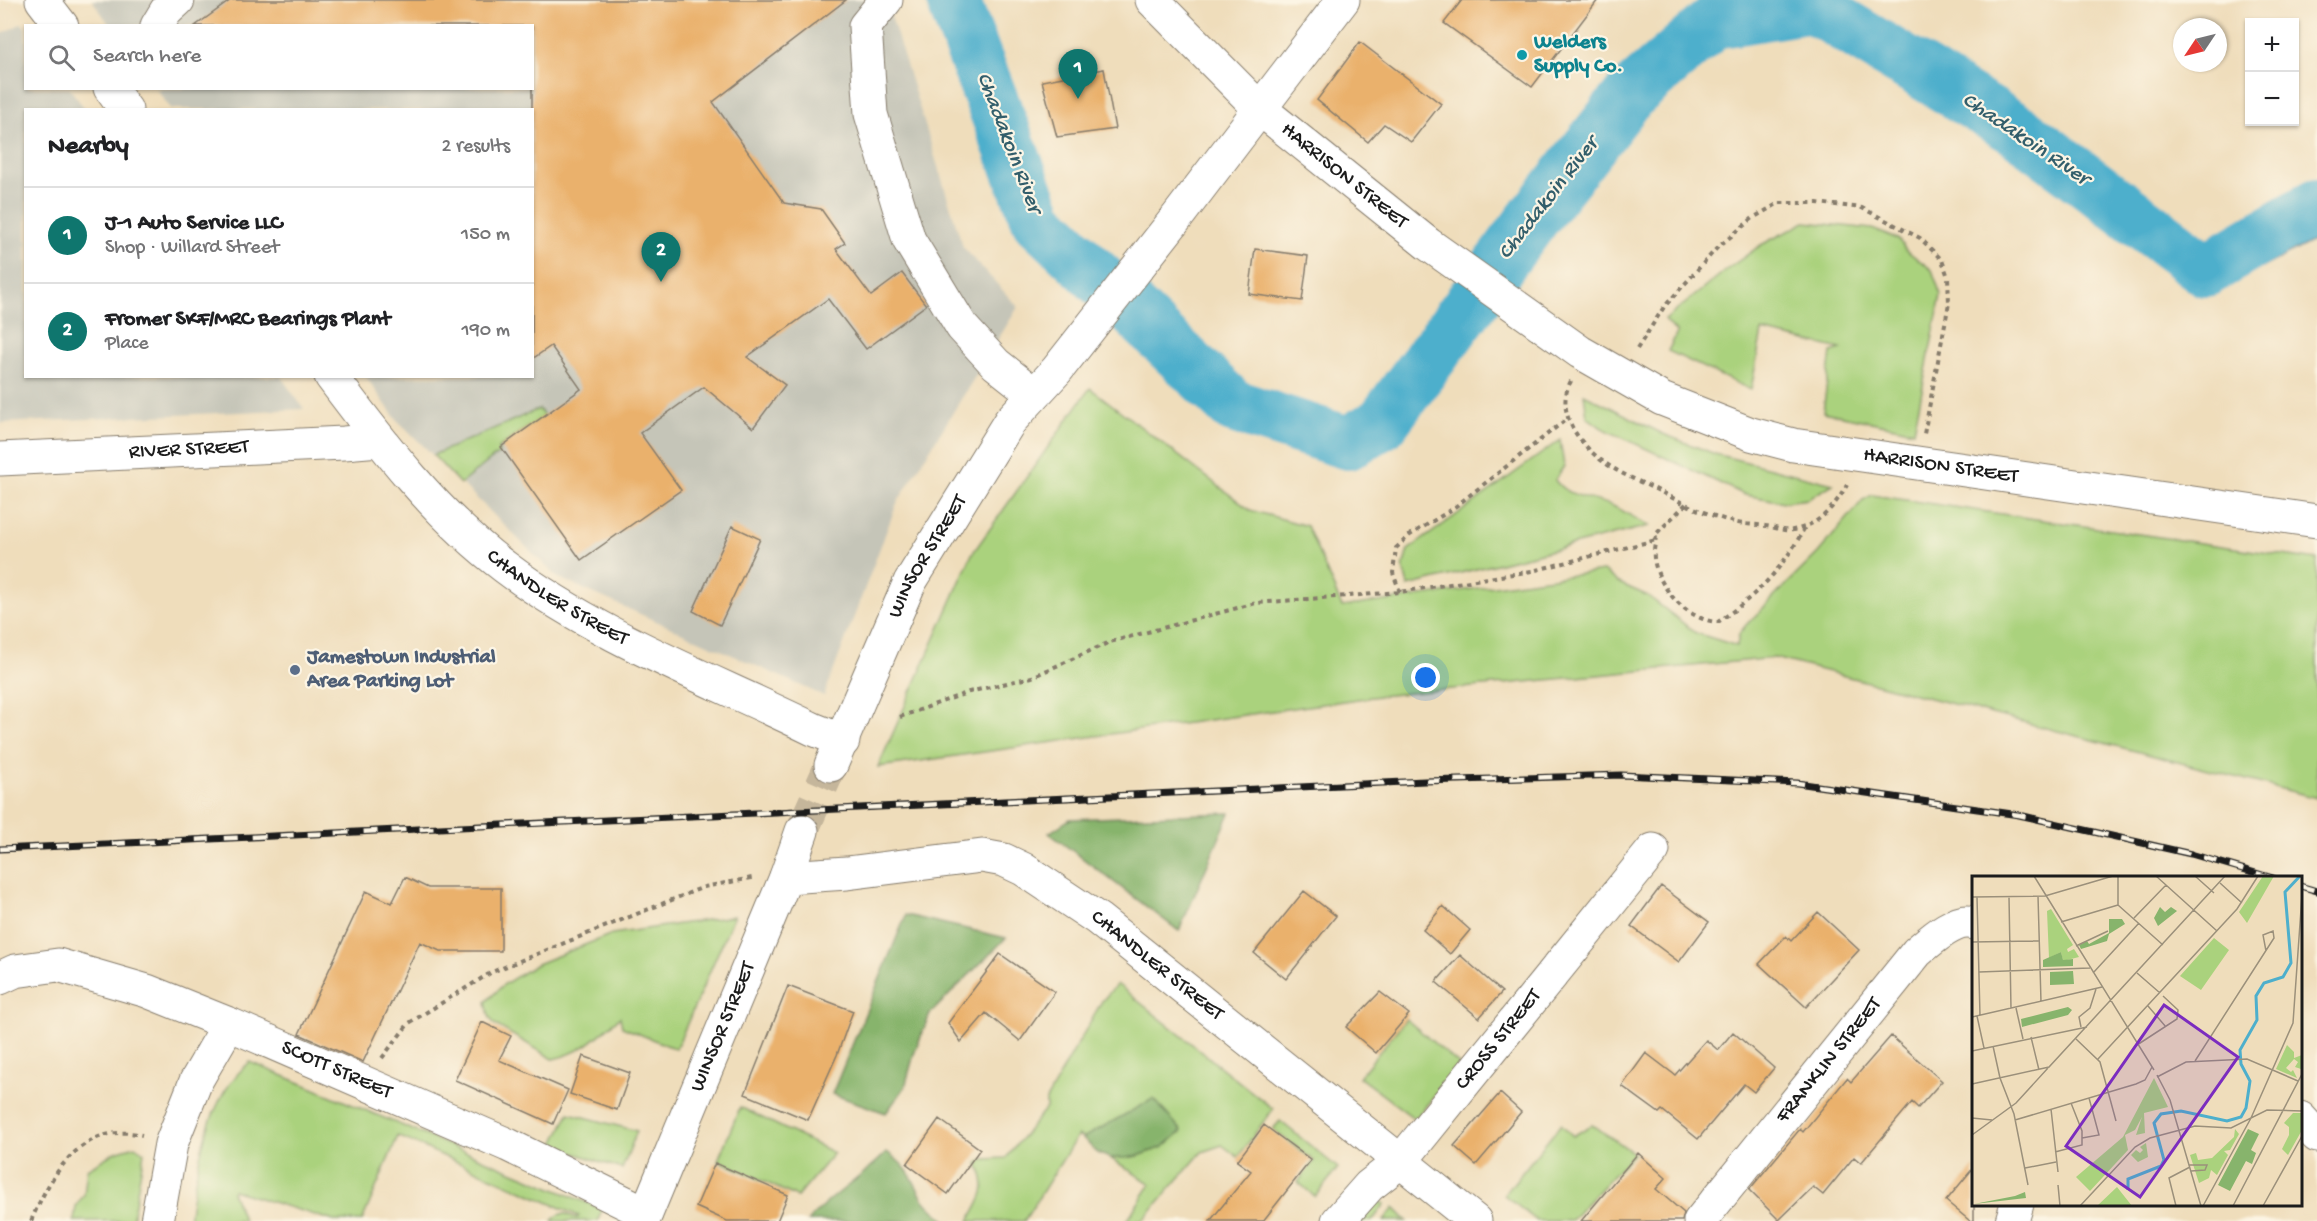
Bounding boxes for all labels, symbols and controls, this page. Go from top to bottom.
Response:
north arrow [2173,18,2227,72]
map controls [2245,18,2299,126]
button: + [2245,18,2299,72]
search box [24,24,534,90]
place label: Welders Supply Co. [1533,31,1623,80]
icon: search [45,41,78,74]
text: Search here [93,44,201,70]
marker: Welders Supply Co. [1515,48,1529,62]
pin: 1 [1058,50,1098,99]
water label: Chadakoin River [969,69,1048,221]
button: − [2245,72,2299,126]
water label: Chadakoin River [1956,88,2097,194]
street label: HARRISON STREET [1275,118,1413,235]
water label: Chadakoin River [1493,129,1607,265]
text: Nearby [48,132,129,163]
text: 2 results [441,136,510,159]
text: J-1 Auto Service LLC [105,211,282,237]
text: 1 [63,224,72,247]
text: 150 m [461,224,510,247]
pin: 2 [642,232,680,282]
text: Shop · Willard Street [105,237,279,260]
text: Fromer SKF/MRC Bearings Plant [105,307,391,333]
text: 2 [63,320,72,343]
text: 190 m [462,320,510,343]
text: Place [105,333,149,356]
street label: RIVER STREET [128,435,250,465]
street label: HARRISON STREET [1862,443,2020,490]
street label: WINSOR STREET [883,490,974,622]
street label: CHANDLER STREET [481,544,633,653]
place label: Jamestown Industrial Area Parking Lot [306,646,496,695]
marker: Jamestown Industrial Area Parking Lot [288,663,302,677]
your location [1411,663,1440,692]
inset map [1972,876,2302,1206]
street label: CHANDLER STREET [1086,905,1229,1027]
street label: WINSOR STREET [686,958,762,1096]
street label: CROSS STREET [1451,984,1548,1096]
street label: FRANKLIN STREET [1771,992,1888,1129]
street label: SCOTT STREET [277,1036,396,1106]

